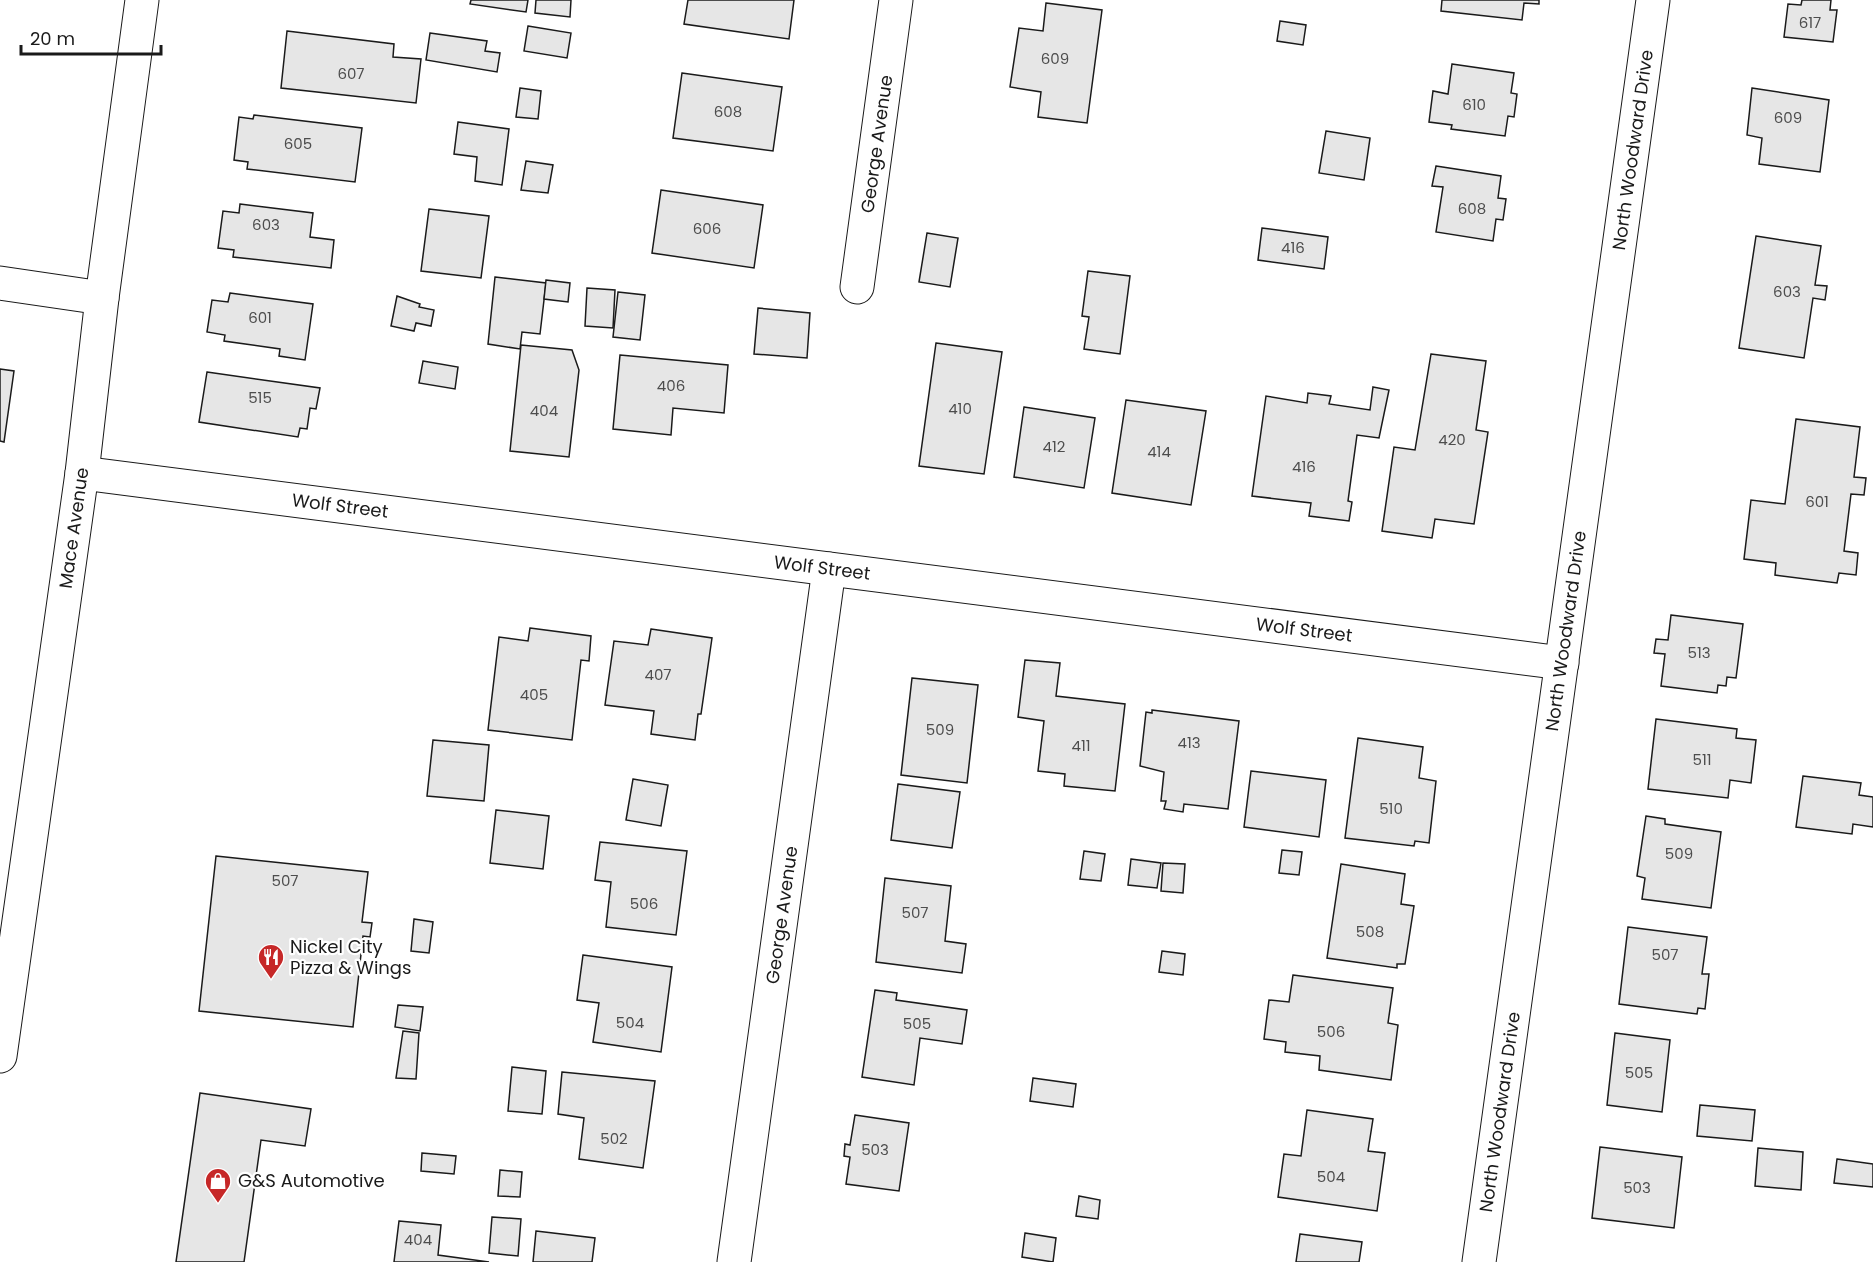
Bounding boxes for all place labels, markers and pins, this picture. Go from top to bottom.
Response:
place label: Nickel City Pizza & Wings [290,934,411,980]
restaurant icon: Nickel City Pizza & Wings [256,942,286,980]
shop icon: G&S Automotive [203,1166,233,1204]
place label: G&S Automotive [238,1168,385,1193]

